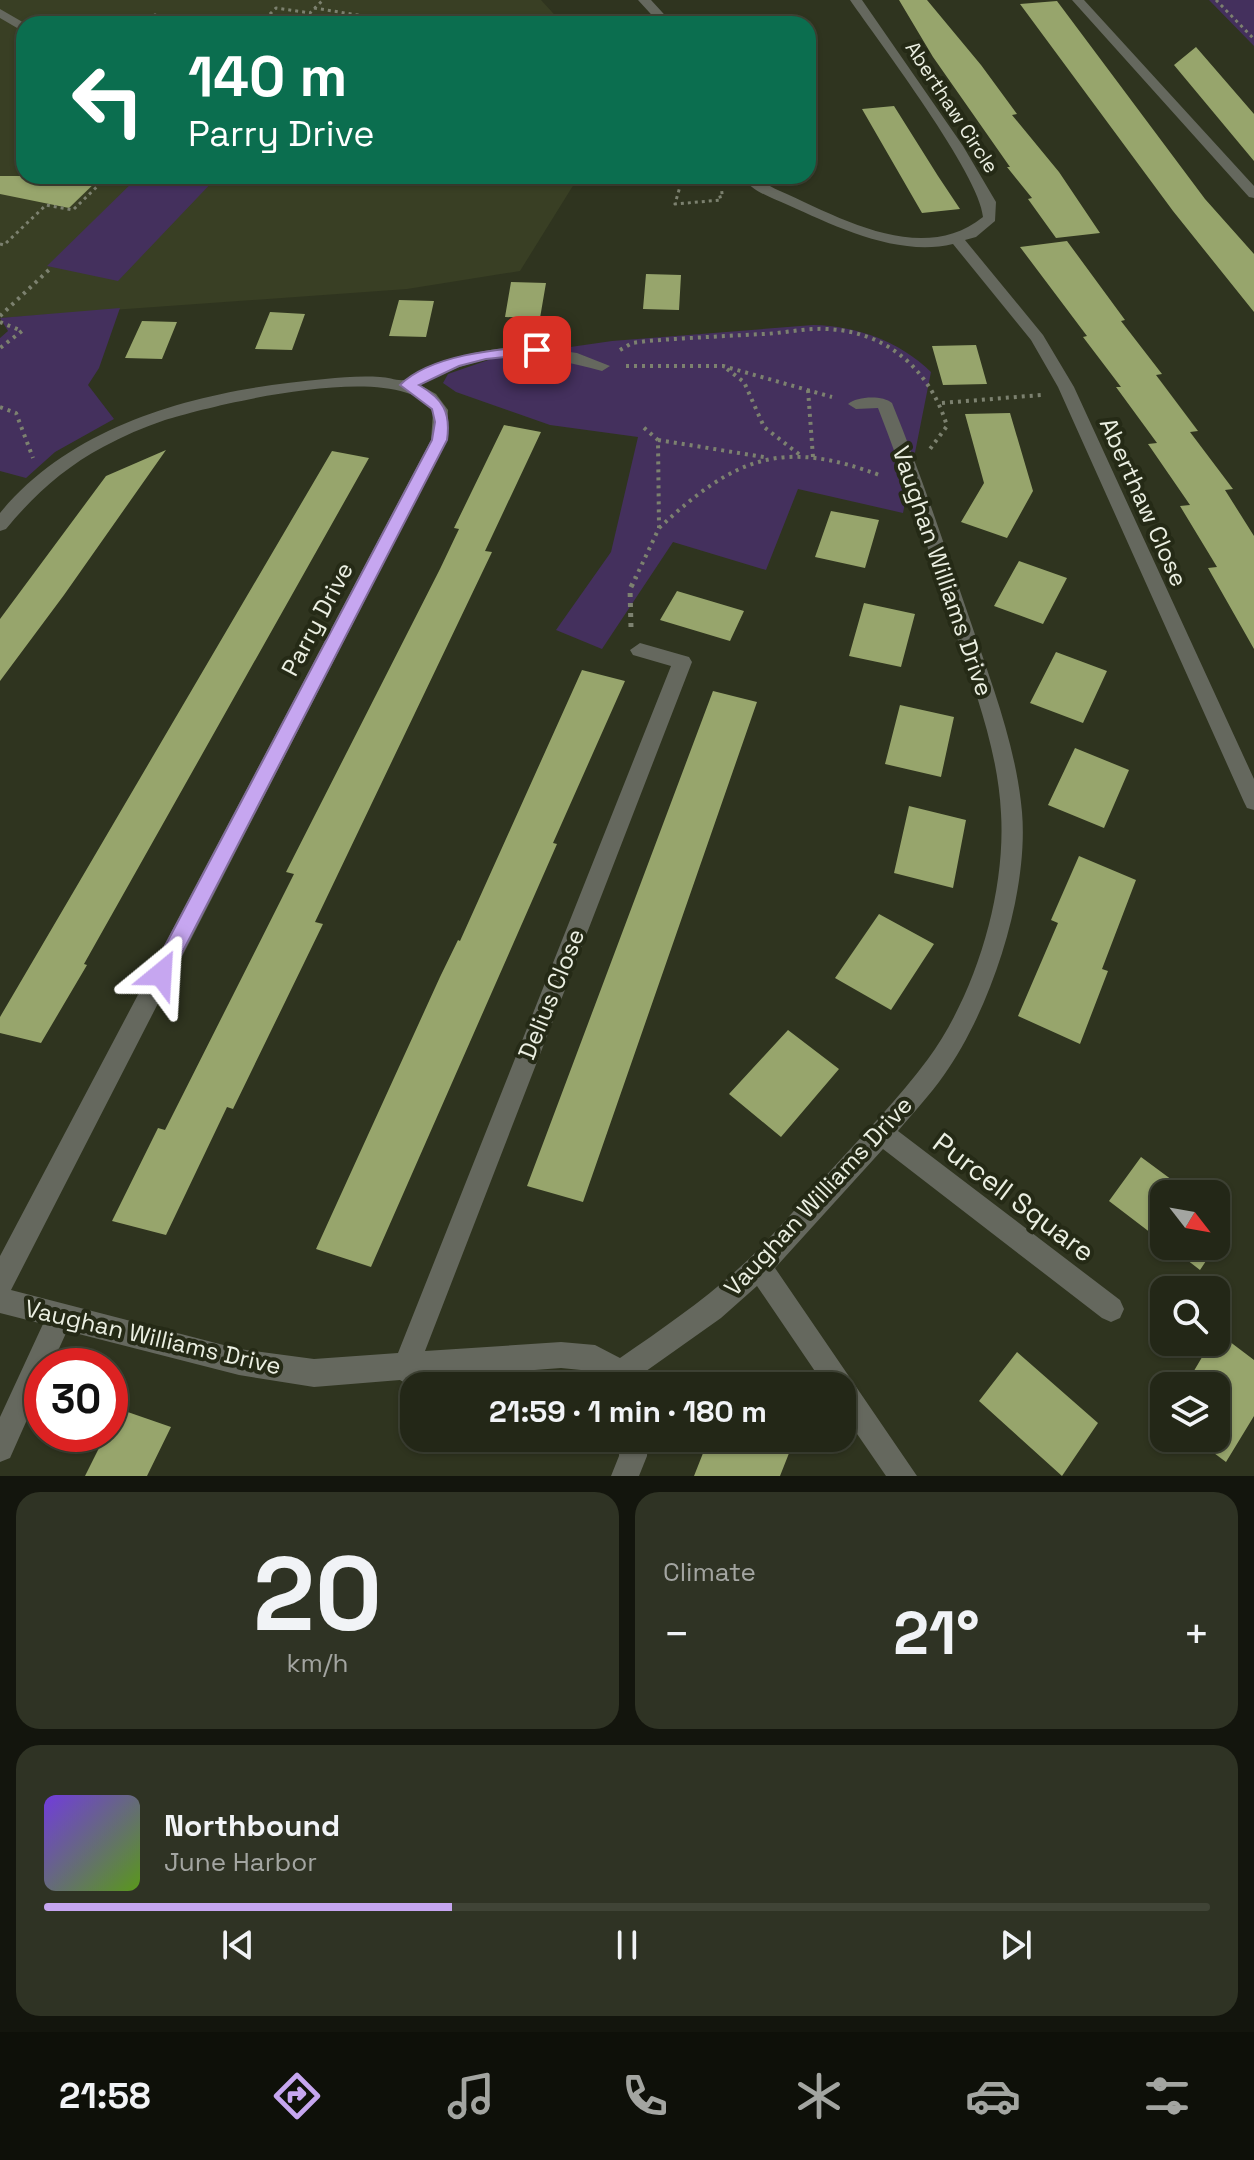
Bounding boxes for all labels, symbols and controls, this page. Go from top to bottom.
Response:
street label: Aberthaw Circle [900,36,1004,178]
text: 140 m [188,41,347,112]
icon: left [56,48,160,152]
text: Parry Drive [188,111,375,157]
pin [503,316,571,384]
icon: arrive [515,328,559,372]
street label: Aberthaw Close [1093,413,1195,591]
street label: Vaughan Williams Drive [886,442,1000,700]
street label: Parry Drive [274,557,360,681]
street label: Delius Close [511,924,591,1064]
position arrow [119,932,203,1016]
street label: Vaughan Williams Drive [717,1090,919,1302]
street label: Purcell Square [926,1124,1102,1270]
north arrow [1150,1180,1230,1260]
map controls [1150,1180,1230,1452]
button: search [1150,1276,1230,1356]
street label: Vaughan Williams Drive [22,1292,284,1382]
speed limit sign: 30 [24,1348,128,1452]
button: layers [1150,1372,1230,1452]
text: 21:59 · 1 min · 180 m [489,1392,767,1431]
text: 20 [253,1528,382,1660]
text: Climate [663,1555,756,1589]
text: 21° [893,1595,980,1672]
text: − [663,1606,690,1662]
text: + [1183,1606,1210,1662]
text: km/h [287,1646,348,1680]
text: Northbound [164,1806,340,1845]
text: June Harbor [164,1845,317,1879]
icon: previous [216,1923,260,1967]
icon: pause [605,1923,649,1967]
icon: next [994,1923,1038,1967]
icon: directions [269,2068,325,2124]
icon: music [443,2068,499,2124]
icon: phone [617,2068,673,2124]
icon: climate [791,2068,847,2124]
icon: car [965,2068,1021,2124]
icon: filters [1139,2068,1195,2124]
text: 21:58 [59,2073,151,2119]

